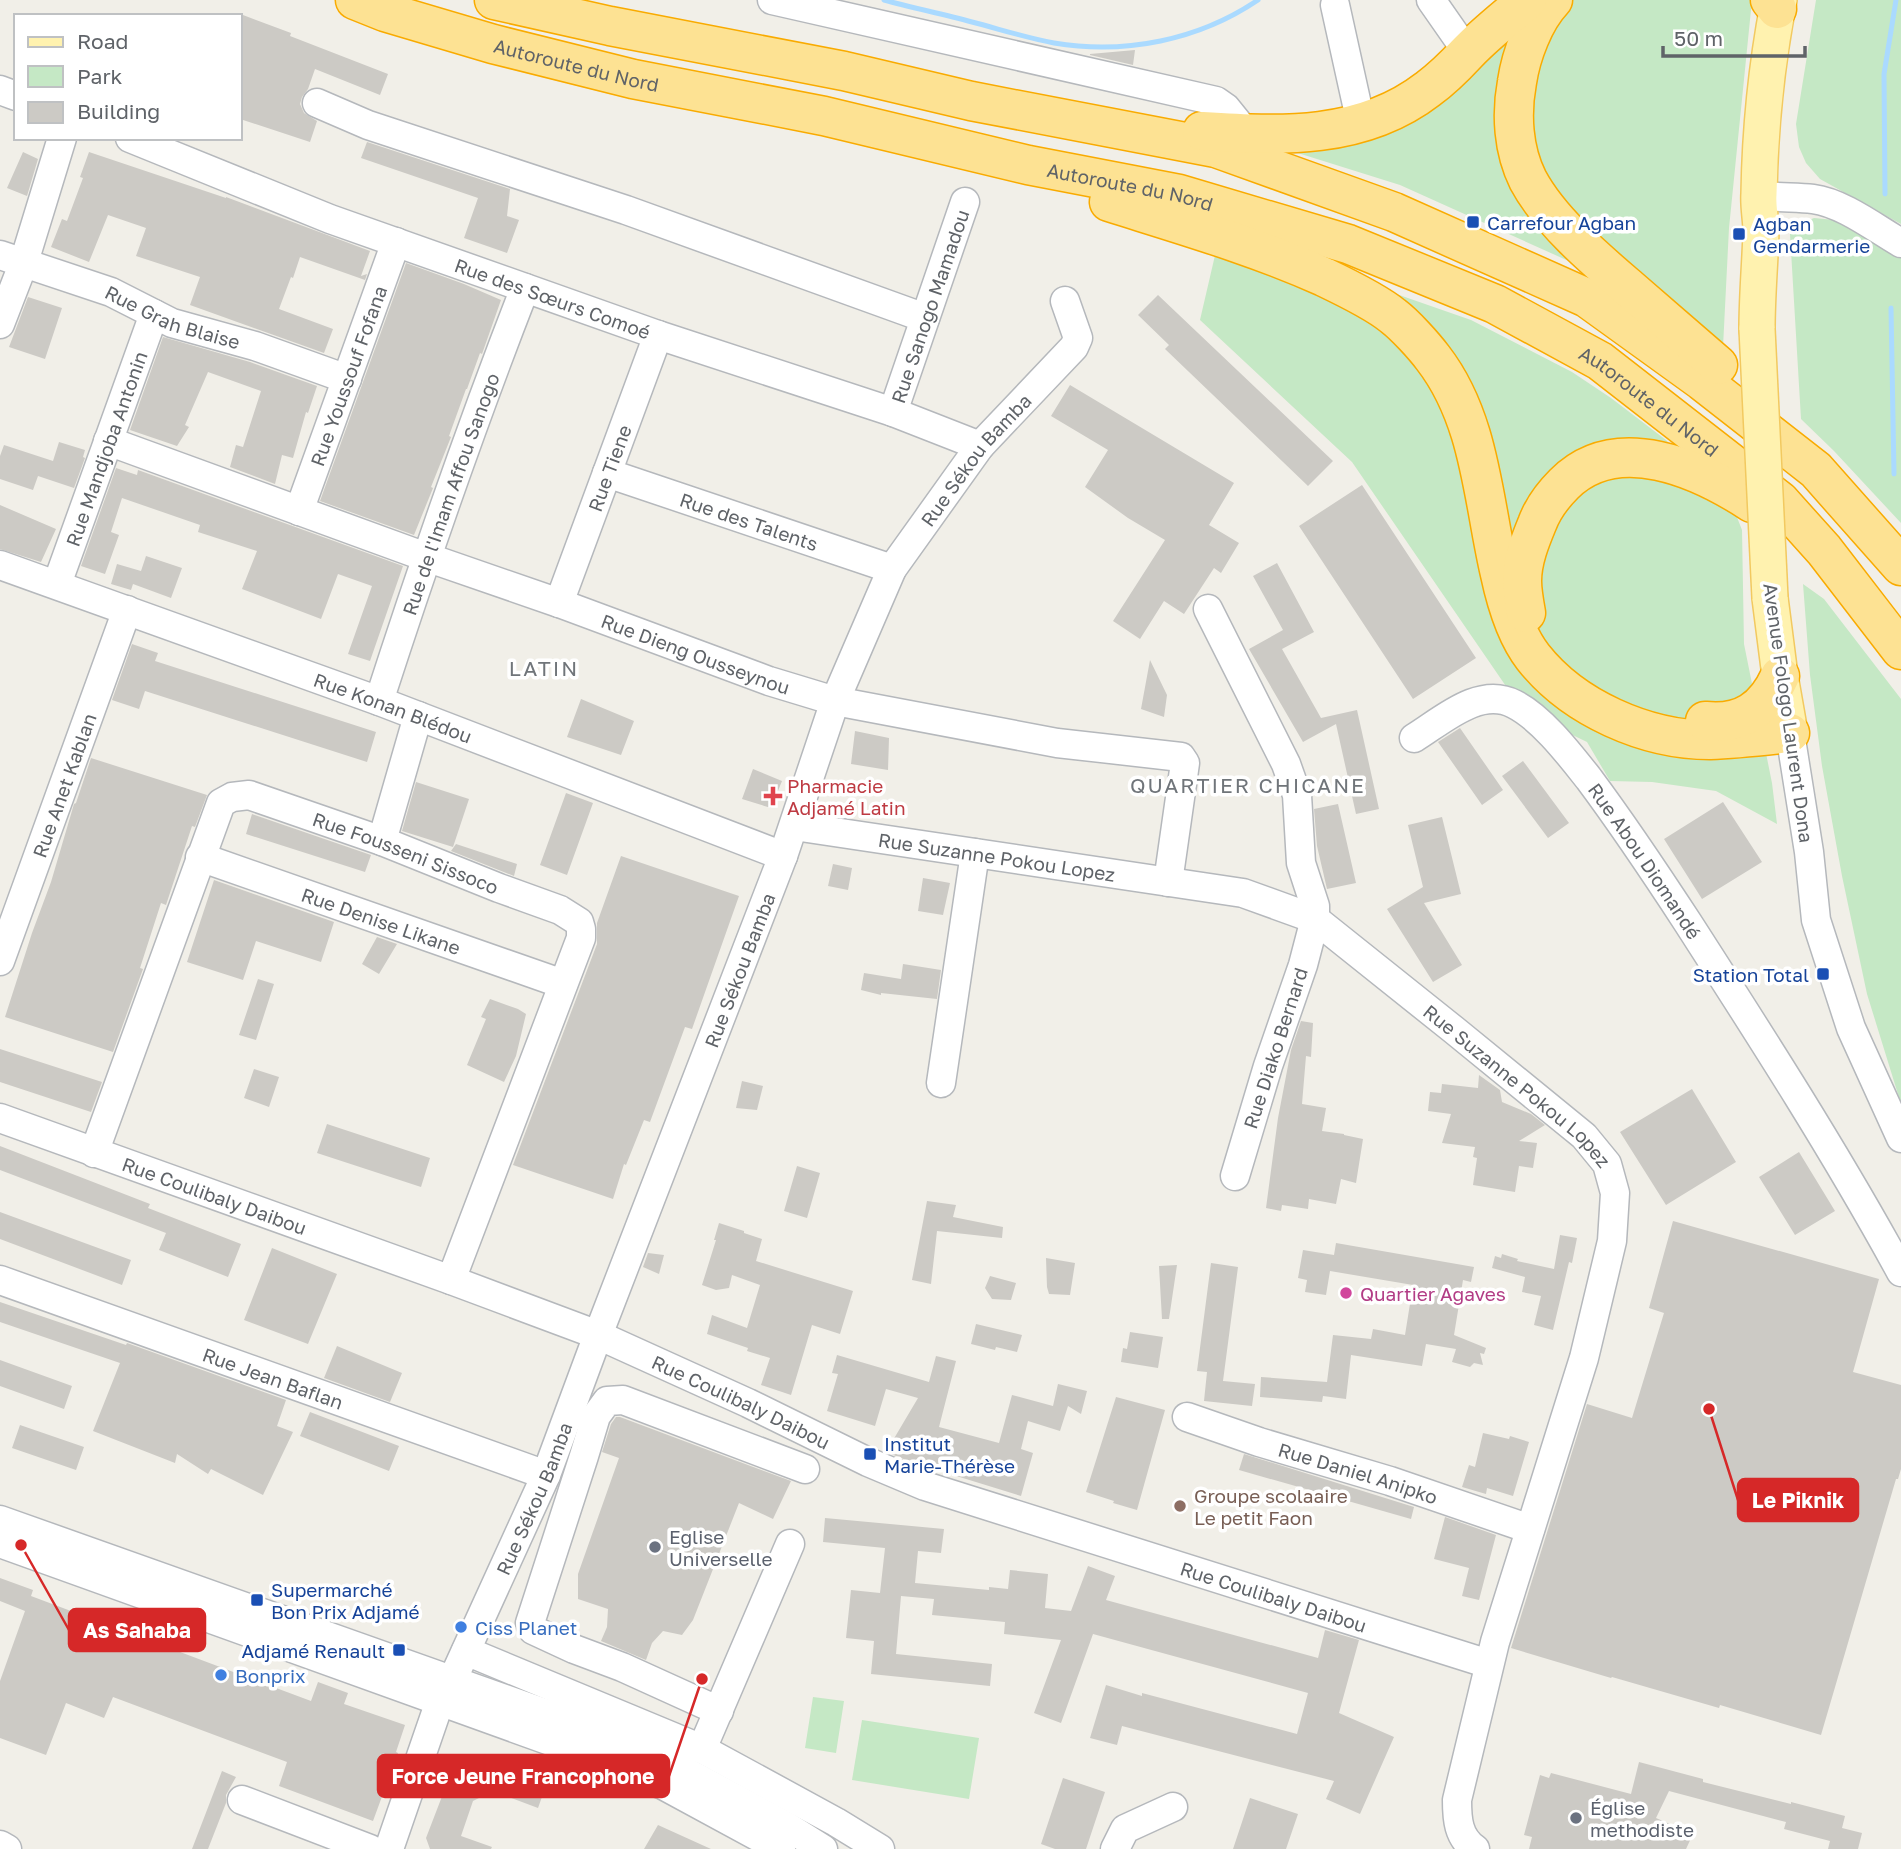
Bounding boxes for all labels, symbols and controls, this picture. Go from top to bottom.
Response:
legend [14,14,242,140]
scale bar [1663,14,1805,58]
text: 50 m [1674,25,1723,51]
text: Road [77,28,128,54]
street label: Autoroute du Nord [492,33,661,95]
text: Park [77,63,123,89]
text: Building [77,98,160,124]
street label: Autoroute du Nord [1045,157,1216,215]
street label: Rue Sanogo Mamadou [886,206,973,406]
place label: Carrefour Agban [1487,211,1636,234]
place label: Agban Gendarmerie [1753,212,1870,257]
marker: Carrefour Agban [1465,214,1481,230]
marker: Agban Gendarmerie [1731,226,1747,242]
street label: Rue des Sœurs Comoé [452,253,654,343]
street label: Rue Grah Blaise [102,280,243,353]
street label: Rue Youssouf Fofana [305,282,391,469]
street label: Autoroute du Nord [1576,341,1724,461]
street label: Rue Mandjoba Antonin [60,348,151,549]
street label: Rue de l'Imam Affou Sanogo [397,370,503,618]
street label: Rue Sékou Bamba [915,389,1035,530]
street label: Rue Tiene [582,422,635,514]
street label: Rue des Talents [677,487,821,555]
street label: Avenue Fologo Laurent Dona [1759,582,1819,844]
street label: Rue Dieng Ousseynou [598,608,793,698]
district label: LATIN [509,655,579,681]
street label: Rue Konan Blédou [311,667,475,747]
street label: Rue Anet Kablan [27,710,100,860]
district label: QUARTIER CHICANE [1130,772,1366,798]
place label: Pharmacie Adjamé Latin [787,774,906,819]
street label: Rue Abou Diomandé [1584,778,1706,943]
marker: Pharmacie Adjamé Latin [765,788,781,804]
street label: Rue Fousseni Sissoco [310,806,502,898]
street label: Rue Suzanne Pokou Lopez [877,827,1117,885]
street label: Rue Denise Likane [299,882,464,959]
street label: Rue Sékou Bamba [699,889,779,1050]
place label: Station Total [1693,963,1809,986]
street label: Rue Diako Bernard [1238,965,1312,1131]
marker: Station Total [1815,966,1831,982]
street label: Rue Suzanne Pokou Lopez [1419,999,1616,1172]
street label: Rue Coulibaly Daibou [119,1151,310,1239]
place label: Quartier Agaves [1360,1282,1506,1305]
marker: Quartier Agaves [1338,1285,1354,1301]
street label: Rue Jean Baflan [200,1342,346,1413]
street label: Rue Coulibaly Daibou [649,1350,834,1453]
street label: Rue Sékou Bamba [491,1419,576,1578]
place label: Institut Marie-Thérèse [884,1432,1015,1477]
street label: Rue Daniel Anipko [1276,1437,1441,1508]
marker: Institut Marie-Thérèse [862,1446,878,1462]
callout: Le Piknik [1738,1479,1858,1521]
place label: Groupe scolaaire Le petit Faon [1194,1484,1348,1529]
text: Le Piknik [1752,1487,1844,1513]
marker: Groupe scolaaire Le petit Faon [1172,1498,1188,1514]
place label: Eglise Universelle [669,1525,772,1570]
marker: Eglise Universelle [647,1539,663,1555]
street label: Rue Coulibaly Daibou [1178,1556,1370,1636]
place label: Supermarché Bon Prix Adjamé [271,1578,420,1623]
marker: Supermarché Bon Prix Adjamé [249,1592,265,1608]
callout: As Sahaba [69,1609,205,1651]
place label: Ciss Planet [475,1616,577,1639]
text: As Sahaba [83,1617,191,1643]
marker: Ciss Planet [453,1619,469,1635]
place label: Adjamé Renault [241,1639,385,1662]
marker: Adjamé Renault [391,1642,407,1658]
place label: Bonprix [235,1664,305,1687]
marker: Bonprix [213,1667,229,1683]
callout: Force Jeune Francophone [378,1755,669,1797]
text: Force Jeune Francophone [392,1763,654,1789]
place label: Église methodiste [1590,1796,1694,1841]
marker: Église methodiste [1568,1810,1584,1826]

